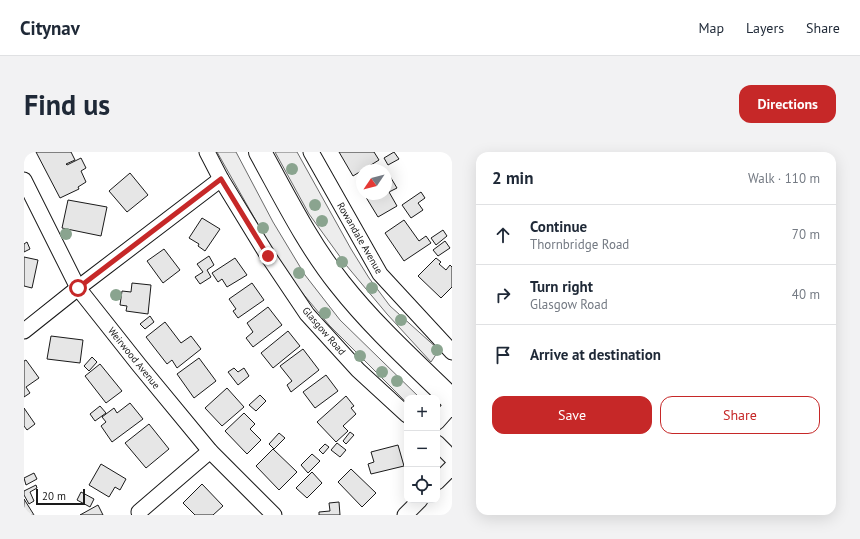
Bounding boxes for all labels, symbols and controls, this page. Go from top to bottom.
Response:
text: Citynav [20,16,80,40]
text: Map [698,19,724,37]
text: Layers [746,19,784,37]
text: Share [806,19,840,37]
button: Directions [739,85,836,123]
text: Find us [24,86,110,123]
north arrow [356,164,392,200]
text: 2 min [492,167,533,189]
text: Walk · 110 m [748,170,820,187]
street label: Rowandale Avenue [334,200,386,276]
text: Continue [530,217,587,236]
icon: ahead [492,224,514,246]
text: 70 m [792,226,820,243]
text: Thornbridge Road [530,236,629,253]
route end [259,247,277,265]
text: Turn right [530,277,593,296]
route start [69,279,87,297]
icon: right [492,284,514,306]
text: 40 m [792,286,820,303]
text: Glasgow Road [530,296,608,313]
street label: Glasgow Road [299,304,349,358]
street label: Weirwood Avenue [105,324,163,392]
icon: arrive [492,344,514,366]
text: Arrive at destination [530,345,661,364]
map controls [404,395,440,503]
button: + [404,395,440,431]
button: Save [492,396,652,434]
button: Share [660,396,820,434]
button: − [404,431,440,467]
button: locate [404,467,440,503]
scale bar [36,487,85,506]
text: 20 m [42,489,66,503]

